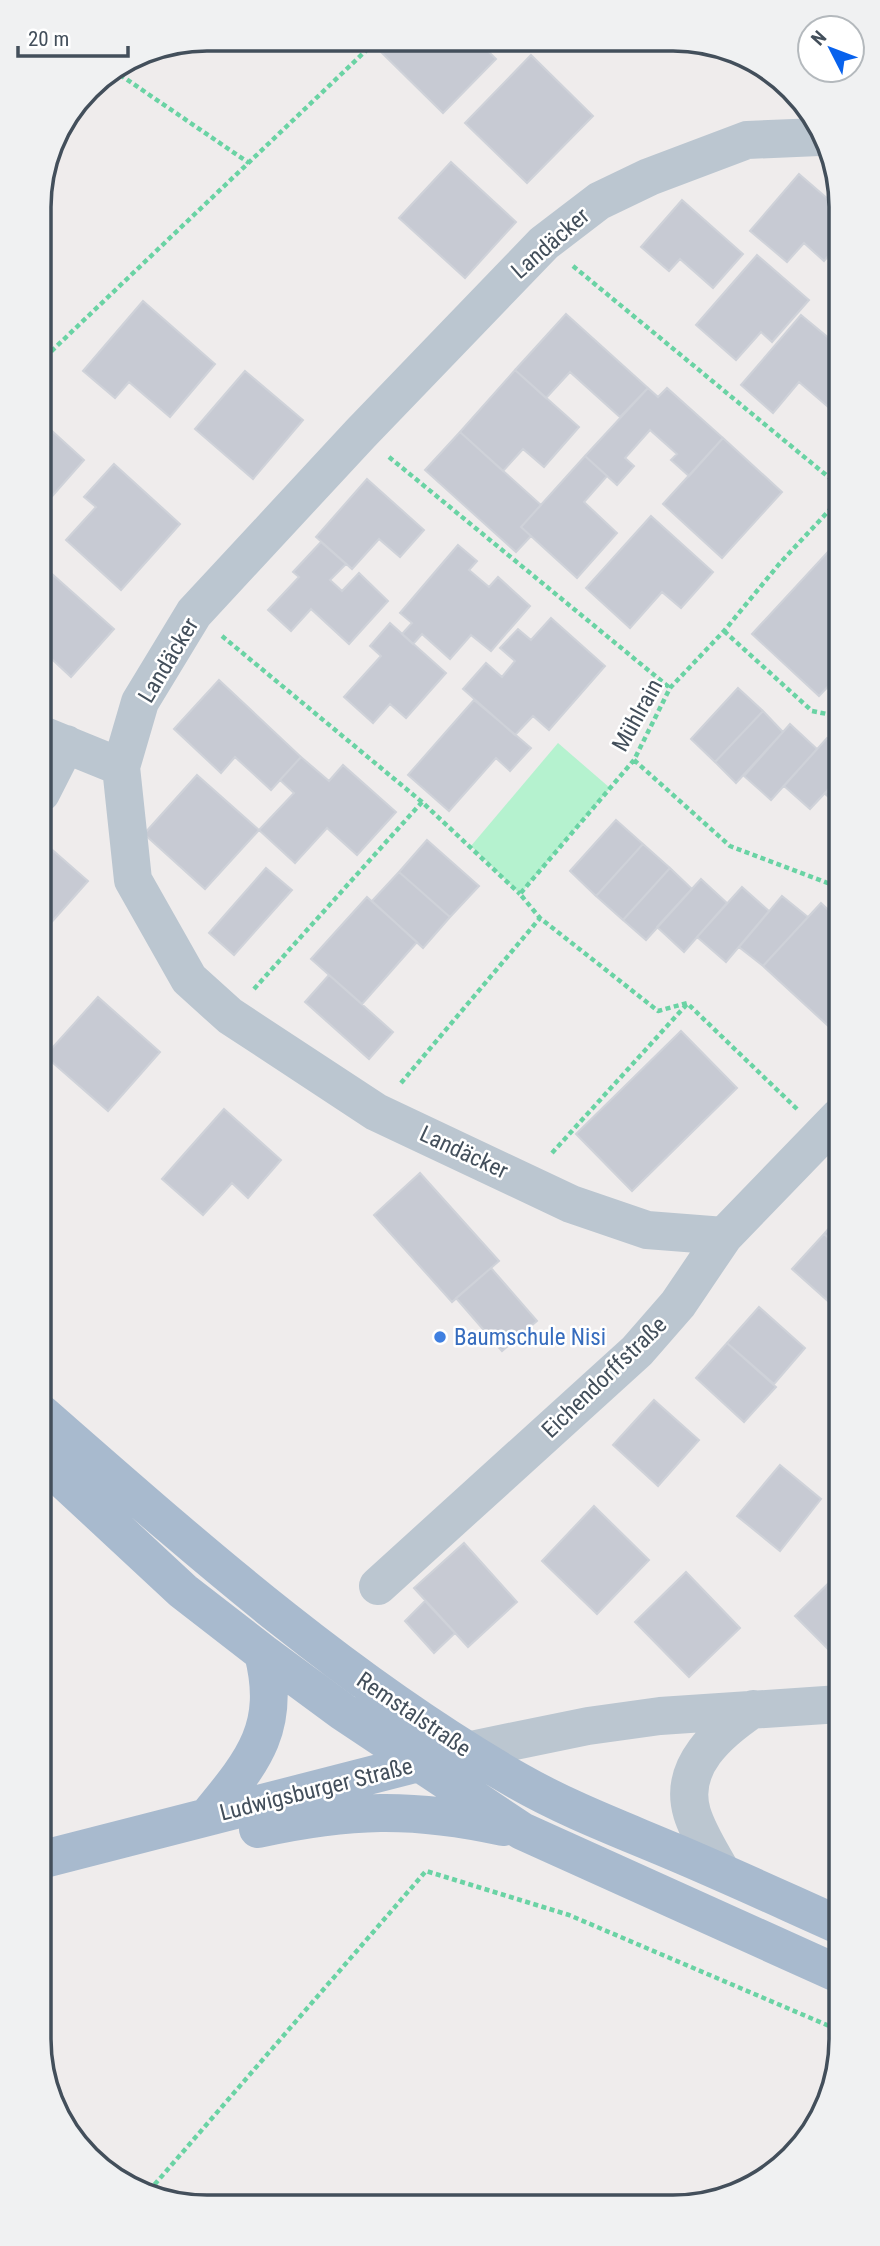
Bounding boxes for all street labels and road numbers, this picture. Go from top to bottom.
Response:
street label: Landäcker [506,202,595,284]
street label: Landäcker [133,613,204,708]
street label: Mühlrain [607,674,668,756]
street label: Landäcker [415,1120,512,1185]
street label: Eichendorffstraße [536,1311,672,1444]
street label: Remstalstraße [352,1666,476,1762]
street label: Ludwigsburger Straße [217,1752,415,1827]

